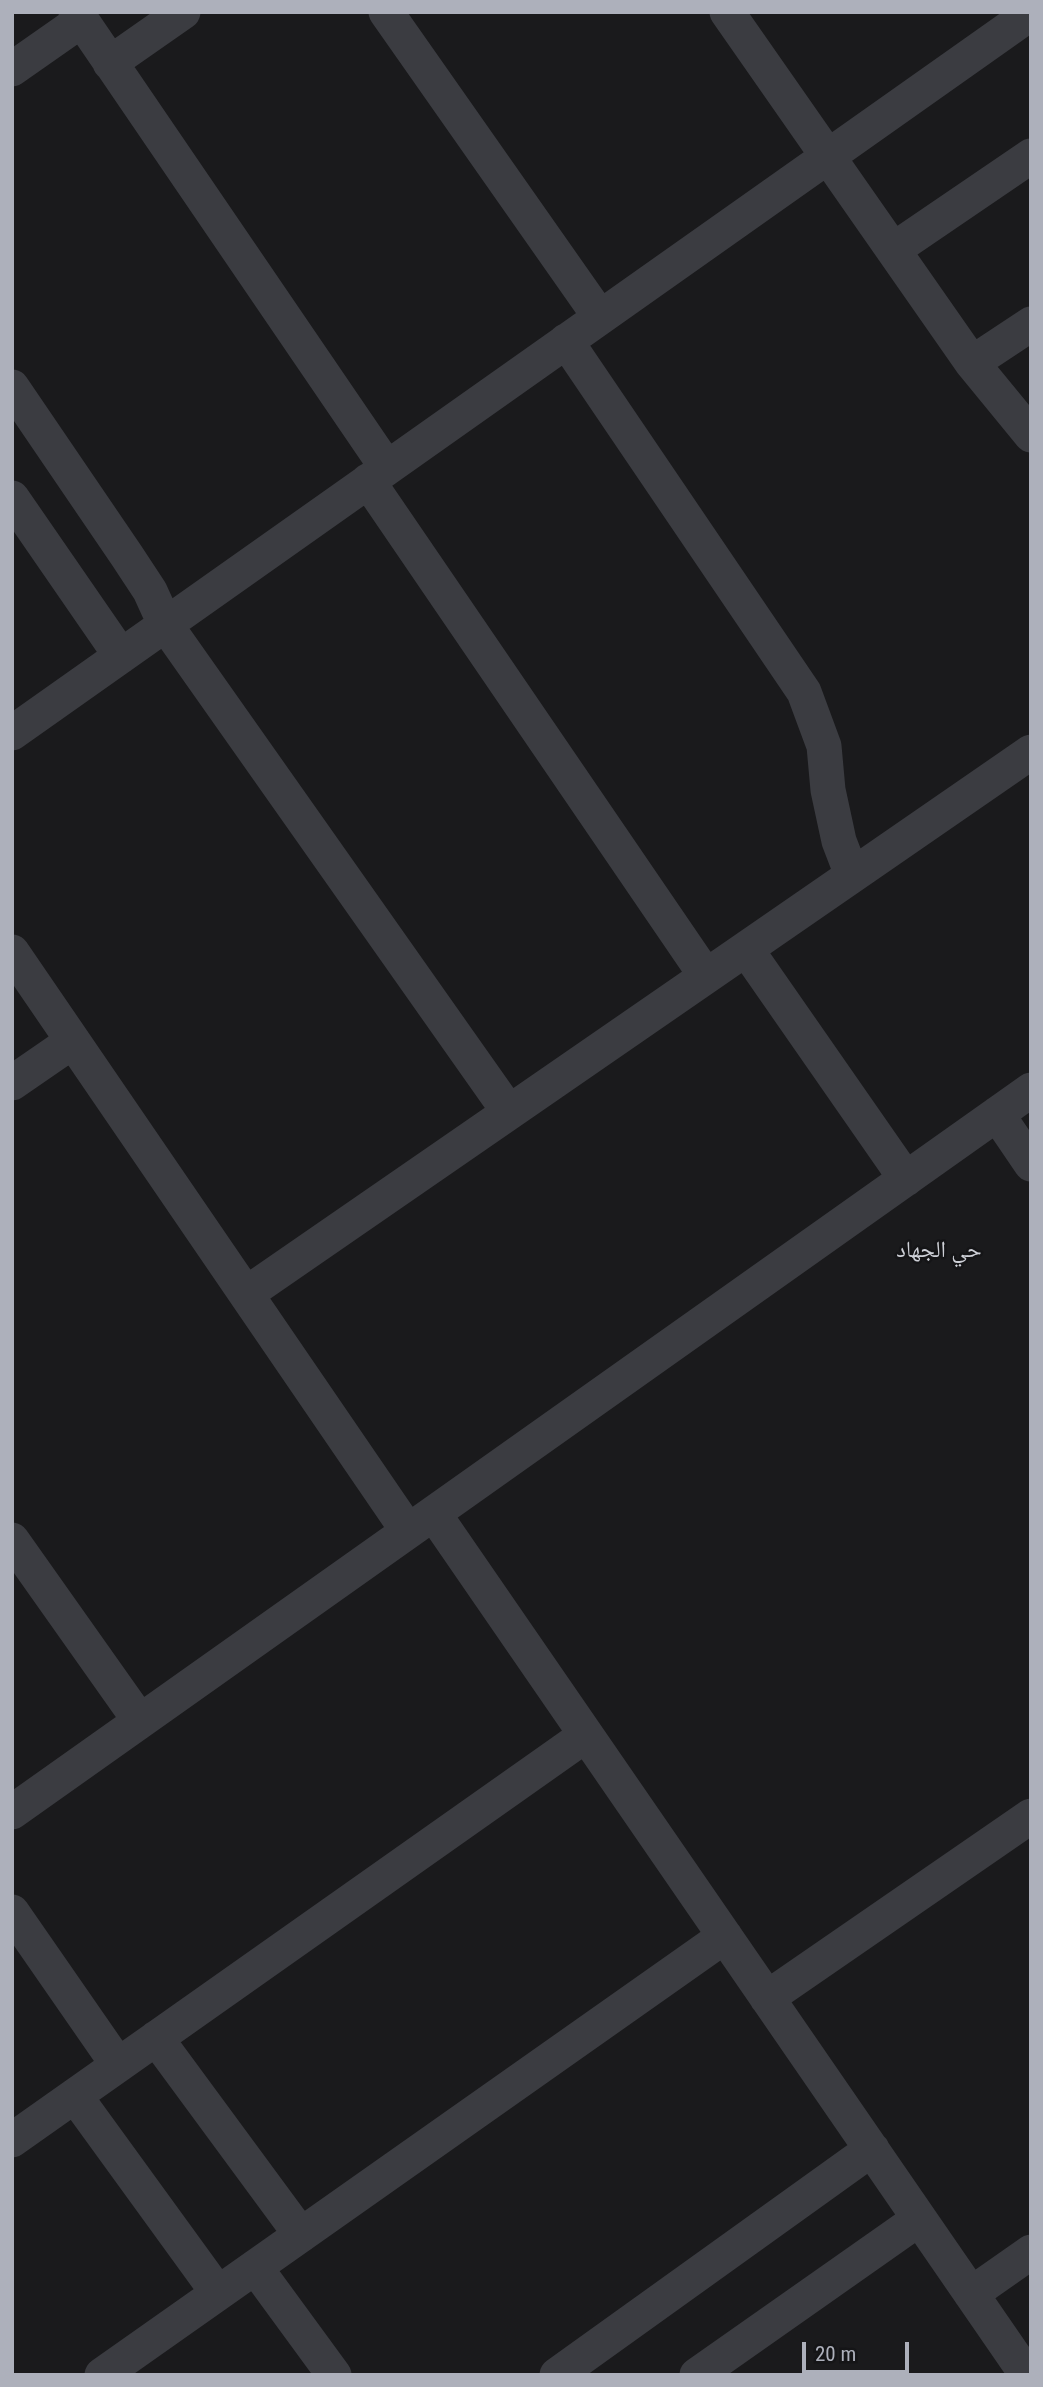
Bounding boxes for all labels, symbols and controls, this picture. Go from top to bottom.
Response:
district label: حي الجهاد [896,1237,982,1265]
scale bar [805,2328,912,2372]
text: 20 m [815,2342,856,2366]

